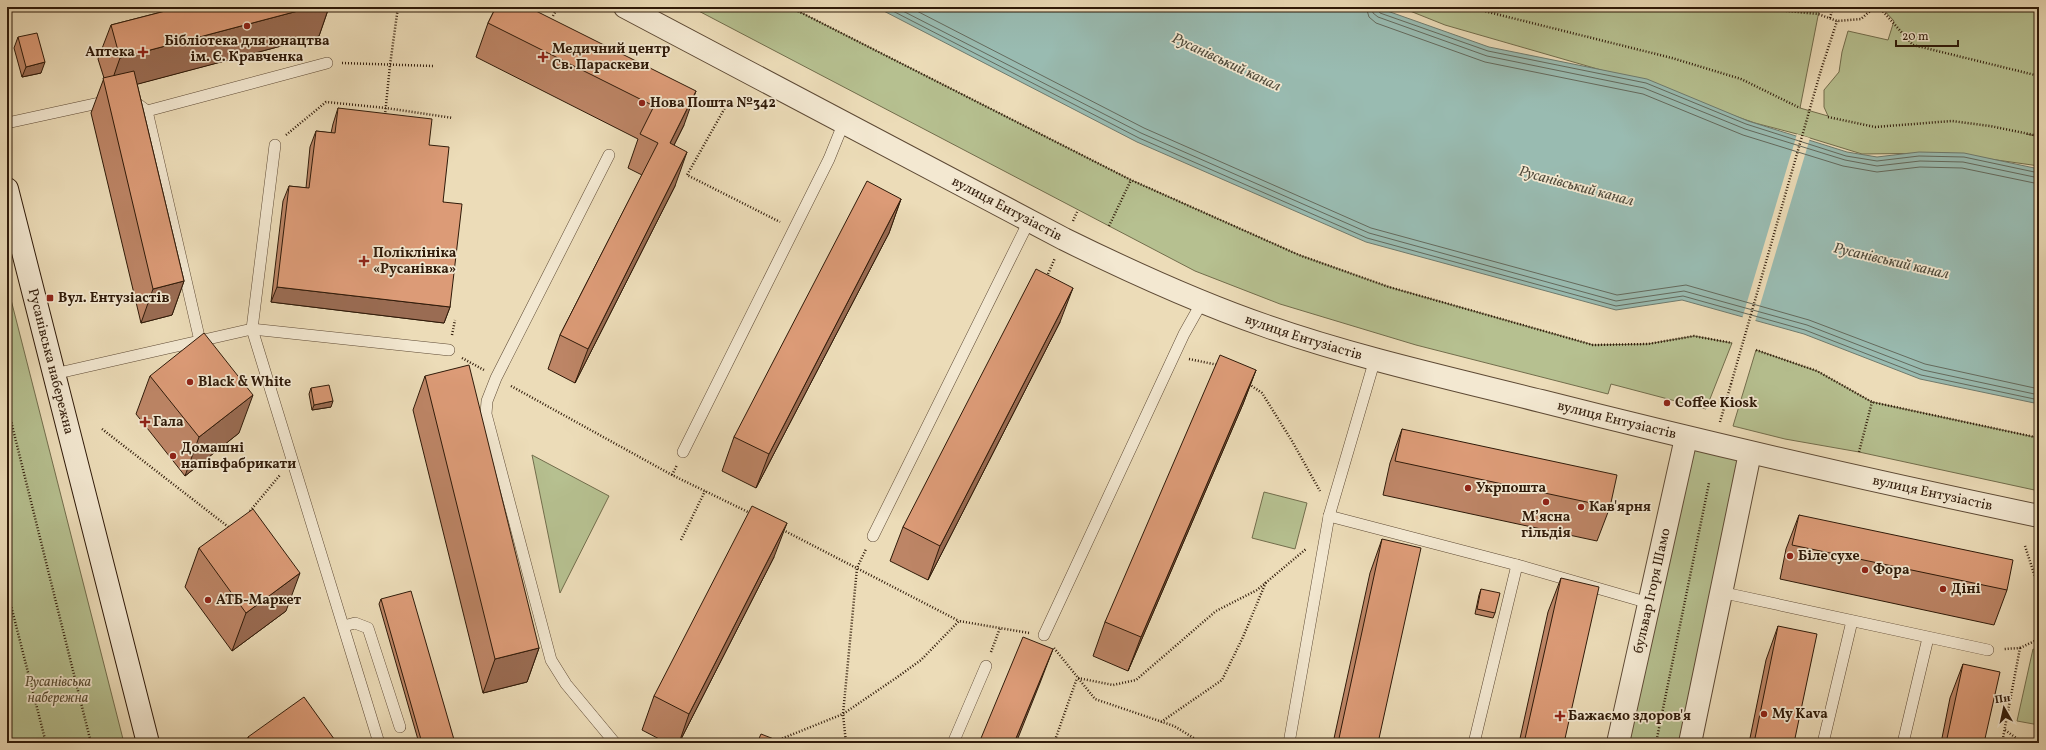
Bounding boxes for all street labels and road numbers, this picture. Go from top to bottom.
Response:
street label: вулиця Ентузіастів [949,172,1065,246]
street label: Русанівська набережна [23,287,79,436]
street label: вулиця Ентузіастів [1242,310,1364,365]
street label: вулиця Ентузіастів [1555,396,1678,444]
street label: вулиця Ентузіастів [1871,471,1994,515]
street label: бульвар Ігоря Шамо [1629,526,1675,655]

